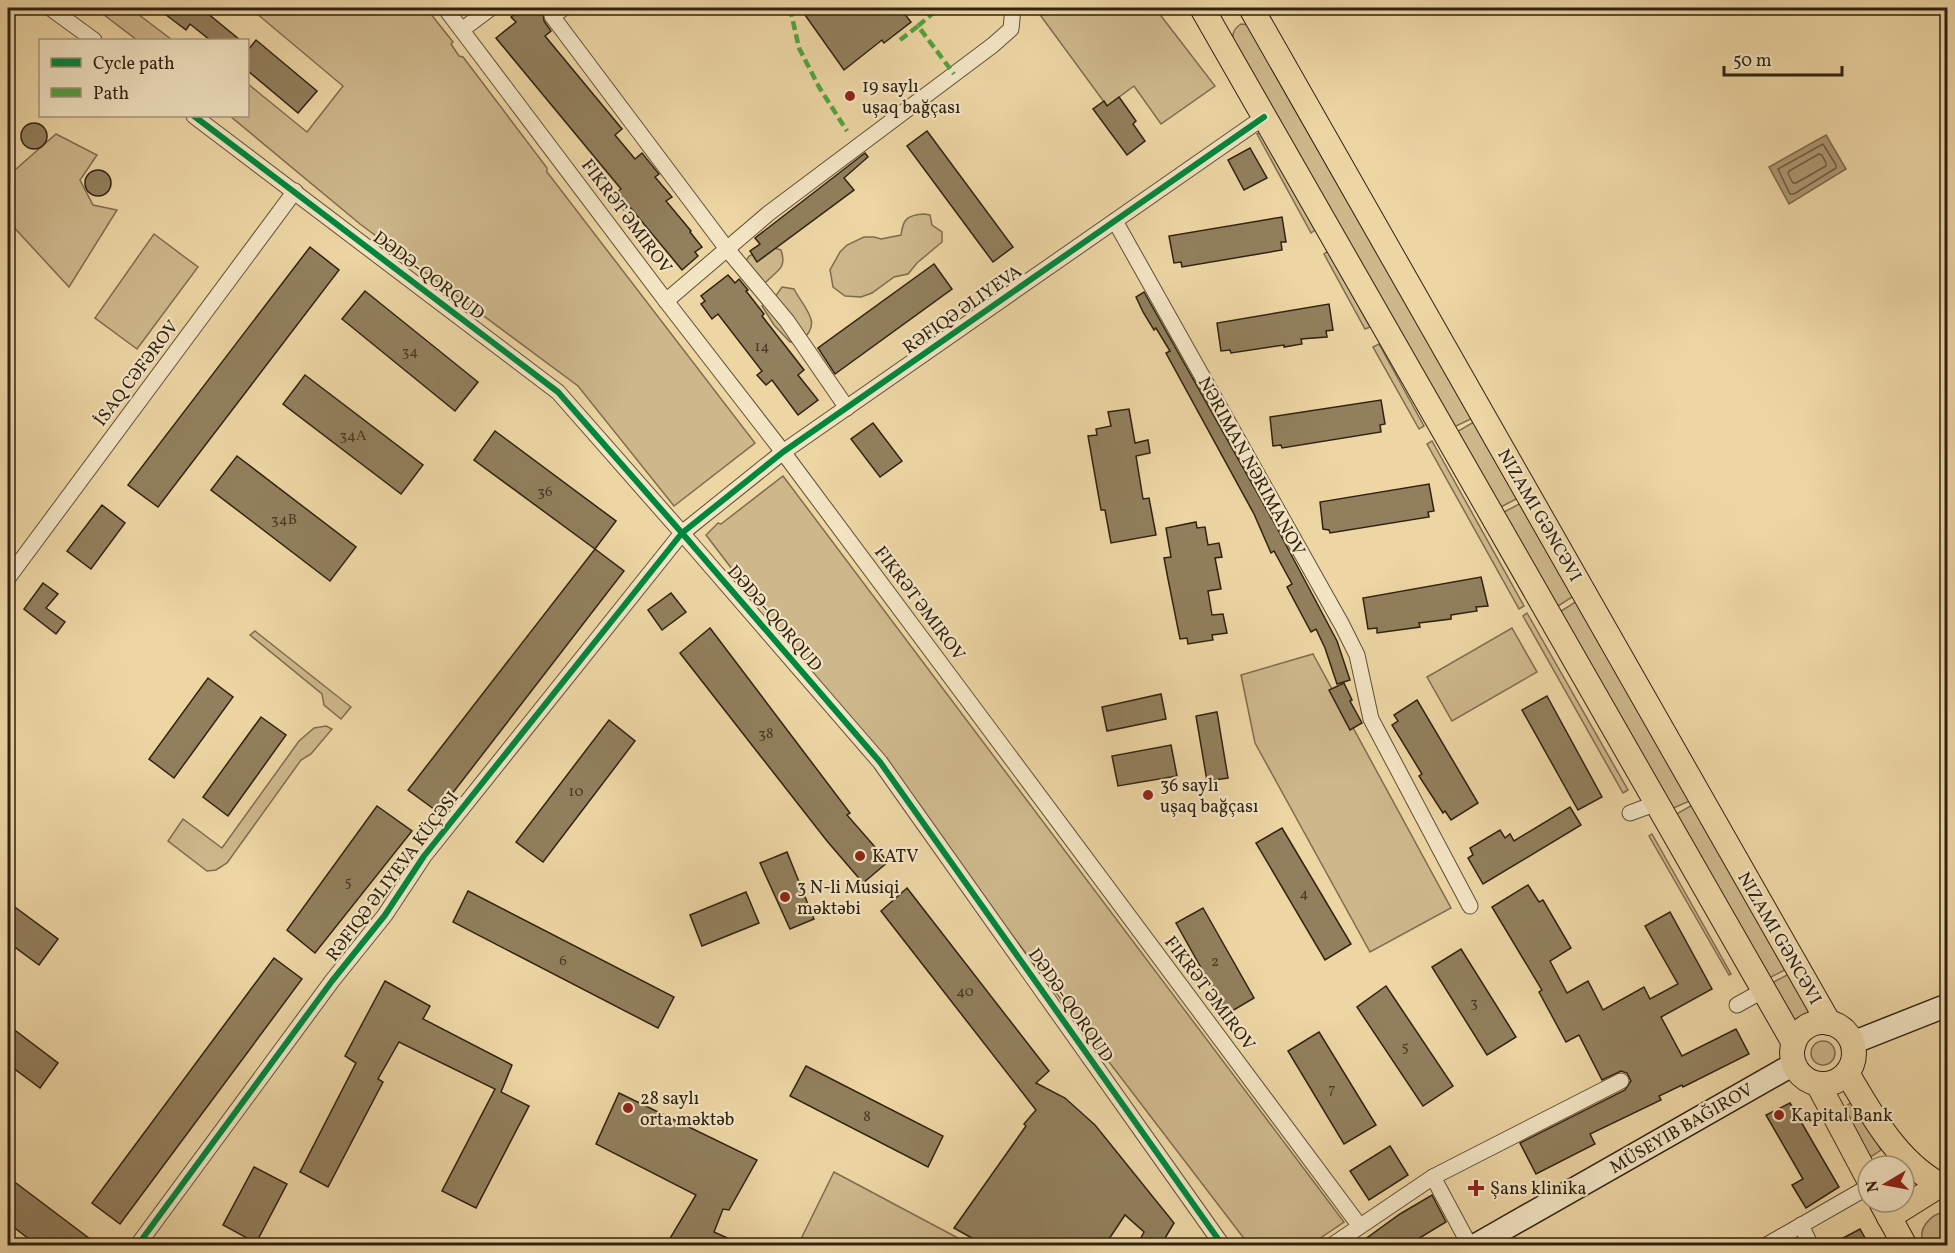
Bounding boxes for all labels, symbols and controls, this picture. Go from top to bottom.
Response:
legend [39,39,249,117]
scale bar [1724,39,1842,77]
text: 50 m [1733,49,1772,74]
text: Cycle path [93,52,175,77]
place label: 19 saylı uşaq bağçası [862,75,960,121]
text: Path [93,82,129,107]
marker: 19 saylı uşaq bağçası [843,89,857,103]
street label: FIKRƏT ƏMIROV [574,154,677,279]
street label: DƏDƏ-QORQUD [367,226,489,326]
street label: RƏFIQƏ ƏLIYEVA [898,260,1028,361]
street label: İSAQ CƏFƏROV [89,316,185,432]
house number: 14 [755,337,769,358]
house number: 34 [402,342,418,363]
street label: NƏRIMAN NƏRIMANOV [1191,373,1310,561]
house number: 34A [339,426,367,447]
street label: NIZAMI GƏNCƏVI [1490,445,1587,587]
house number: 36 [537,482,553,503]
house number: 34B [271,510,297,531]
street label: FIKRƏT ƏMIROV [867,541,970,666]
street label: DƏDƏ-QORQUD [720,560,827,678]
house number: 38 [758,724,774,745]
place label: 36 saylı uşaq bağçası [1160,774,1258,820]
house number: 10 [569,782,583,803]
street label: RƏFIQƏ ƏLIYEVA KÜÇƏSI [321,787,465,967]
marker: 36 saylı uşaq bağçası [1141,788,1155,802]
place label: KATV [872,845,919,870]
marker: KATV [853,849,867,863]
street label: NIZAMI GƏNCƏVI [1730,868,1827,1010]
house number: 5 [344,872,352,893]
place label: 3 N-li Musiqi məktəbi [797,876,900,922]
house number: 4 [1300,884,1309,905]
marker: 3 N-li Musiqi məktəbi [778,890,792,904]
street label: FIKRƏT ƏMIROV [1157,931,1260,1056]
street label: DƏDƏ-QORQUD [1021,944,1118,1068]
house number: 6 [559,951,567,972]
house number: 2 [1211,952,1219,973]
house number: 40 [956,982,974,1003]
house number: 3 [1470,993,1478,1014]
house number: 5 [1401,1037,1409,1058]
street label: MÜSEYIB BAĞIROV [1605,1078,1758,1181]
house number: 7 [1328,1079,1336,1100]
place label: 28 saylı orta məktəb [640,1087,735,1133]
marker: 28 saylı orta məktəb [621,1101,635,1115]
place label: Kapital Bank [1791,1104,1893,1129]
house number: 8 [863,1107,871,1128]
marker: Kapital Bank [1772,1108,1786,1122]
north arrow [1856,1154,1916,1214]
place label: Şans klinika [1490,1177,1587,1202]
text: N [1861,1178,1885,1194]
marker: Şans klinika [1467,1179,1485,1197]

